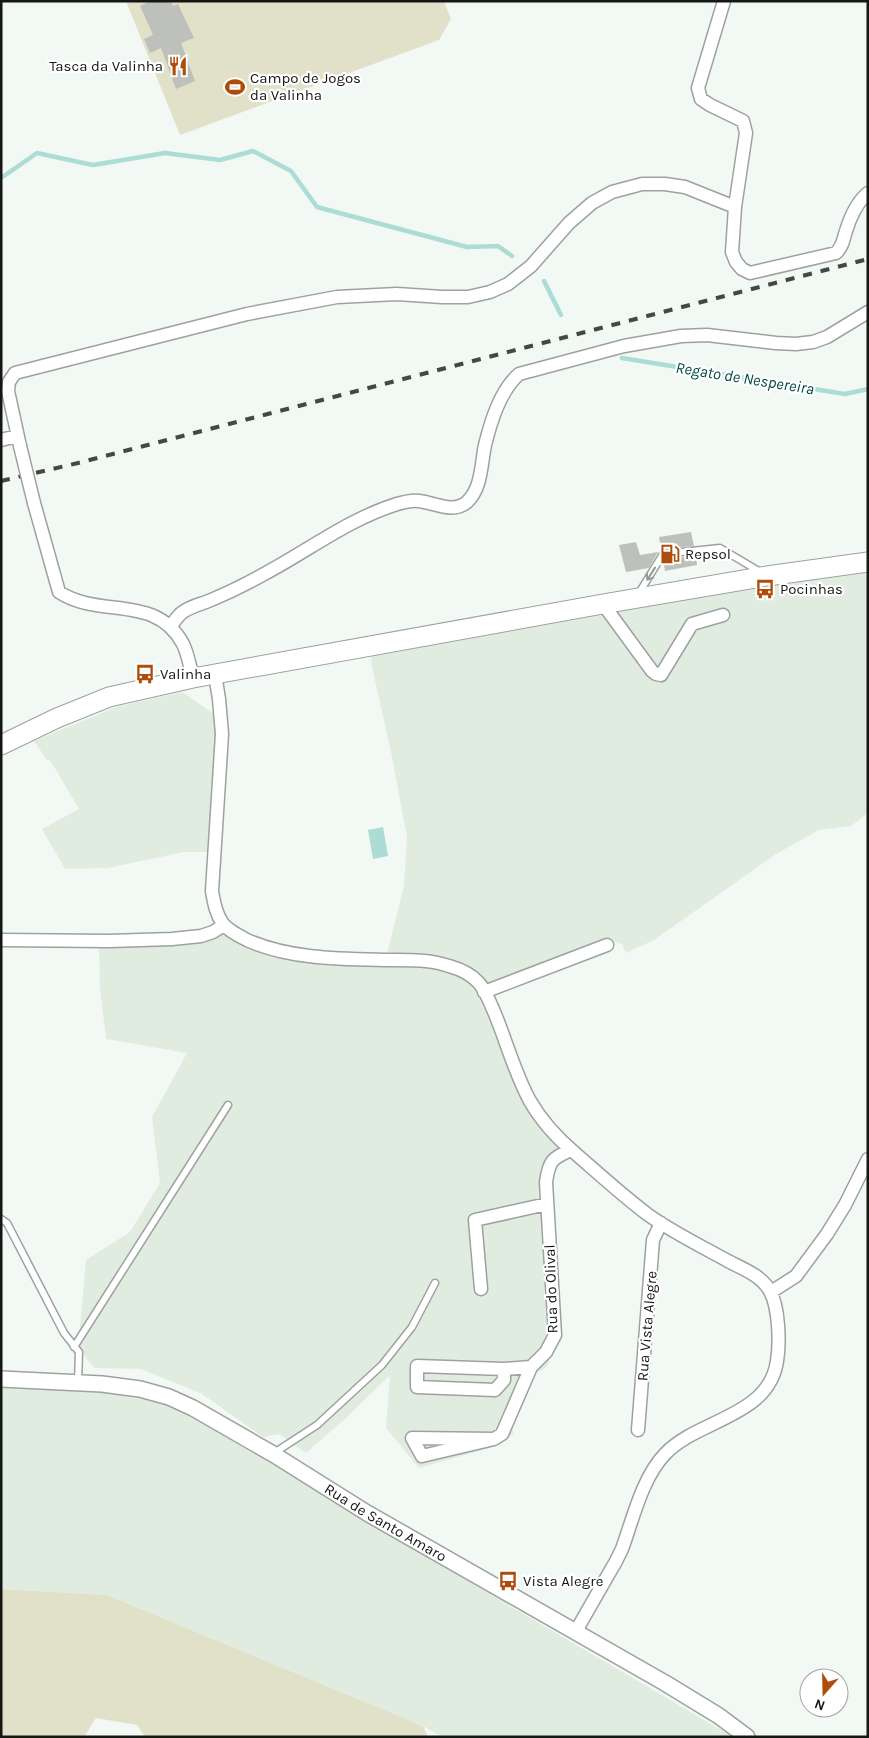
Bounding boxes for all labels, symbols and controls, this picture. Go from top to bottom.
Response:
restaurant icon: Tasca da Valinha [167,55,189,77]
place label: Tasca da Valinha [49,57,163,75]
place label: Campo de Jogos da Valinha [250,69,361,104]
sports icon: Campo de Jogos da Valinha [224,76,246,98]
water label: Regato de Nespereira [674,358,816,398]
fuel station icon: Repsol [659,543,681,565]
place label: Repsol [685,545,731,563]
one-way arrow [645,567,655,581]
bus stop icon: Pocinhas [754,578,776,600]
place label: Pocinhas [780,580,843,598]
bus stop icon: Valinha [134,663,156,685]
place label: Valinha [160,665,211,683]
street label: Rua do Olival [540,1244,562,1334]
street label: Rua Vista Alegre [633,1270,661,1382]
street label: Rua de Santo Amaro [321,1480,450,1565]
bus stop icon: Vista Alegre [497,1570,519,1592]
place label: Vista Alegre [523,1572,603,1590]
north arrow [799,1668,849,1718]
text: N [812,1695,827,1714]

